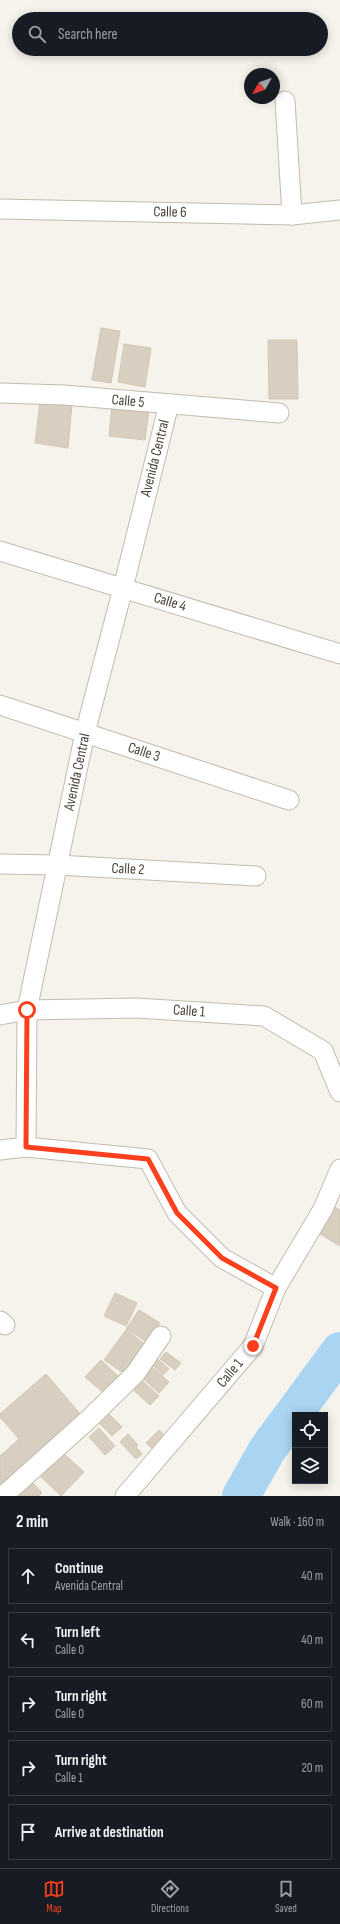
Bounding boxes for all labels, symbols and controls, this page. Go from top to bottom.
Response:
search box [12,12,328,56]
icon: search [26,23,48,45]
text: Search here [58,25,118,44]
north arrow [244,68,280,104]
street label: Calle 6 [153,202,187,222]
street label: Calle 5 [111,390,145,412]
street label: Avenida Central [136,418,174,499]
street label: Calle 4 [151,588,189,616]
street label: Avenida Central [59,732,94,813]
street label: Calle 3 [125,738,163,766]
street label: Calle 2 [111,859,145,879]
street label: Calle 1 [172,1000,206,1022]
route start [18,1001,36,1019]
route end [244,1337,262,1355]
street label: Calle 1 [212,1354,248,1391]
map controls [292,1412,328,1484]
button: locate [292,1412,328,1448]
button: layers [292,1448,328,1484]
text: 2 min [16,1512,48,1532]
text: Walk · 160 m [270,1514,324,1530]
text: Continue [55,1559,104,1578]
icon: ahead [17,1565,39,1587]
text: 40 m [301,1568,323,1584]
text: Avenida Central [55,1578,123,1594]
text: Turn left [55,1623,100,1642]
icon: left [17,1629,39,1651]
text: 40 m [301,1632,323,1648]
text: Calle 0 [55,1642,84,1658]
text: Turn right [55,1687,107,1706]
icon: right [17,1693,39,1715]
text: 60 m [301,1696,323,1712]
text: Calle 0 [55,1706,84,1722]
text: Turn right [55,1751,107,1770]
icon: right [17,1757,39,1779]
text: 20 m [301,1760,323,1776]
text: Calle 1 [55,1770,83,1786]
icon: arrive [17,1821,39,1843]
text: Arrive at destination [55,1823,164,1842]
tab: Map [43,1878,65,1915]
tab: Directions [151,1878,189,1915]
tab: Saved [275,1878,297,1915]

